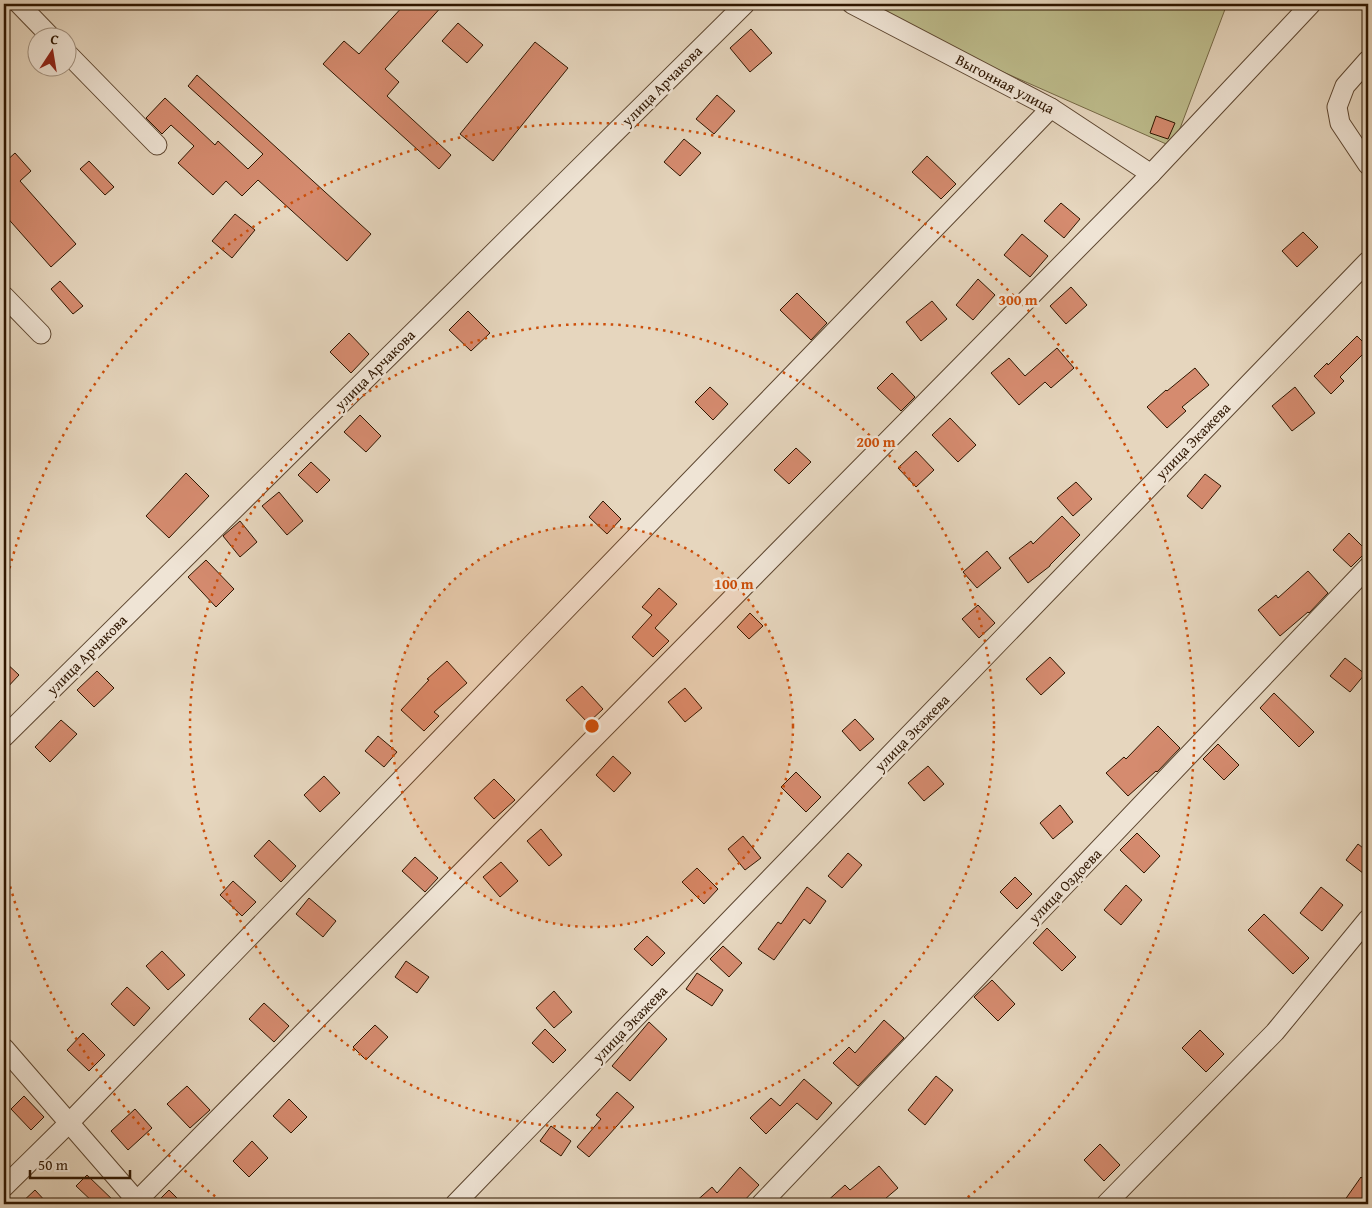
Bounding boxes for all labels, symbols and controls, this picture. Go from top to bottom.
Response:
north arrow [28,28,78,78]
text: С [49,29,61,50]
street label: улица Арчакова [616,40,707,131]
street label: Выгонная улица [952,49,1059,119]
text: 300 m [998,289,1038,310]
street label: улица Арчакова [329,324,420,415]
street label: улица Экажева [1150,397,1235,485]
text: 200 m [856,431,896,452]
text: 100 m [714,573,754,594]
street label: улица Арчакова [41,609,132,700]
street label: улица Экажева [869,689,954,777]
centre of rings [583,717,601,735]
street label: улица Оздоева [1023,843,1106,928]
street label: улица Экажева [587,980,672,1068]
scale bar [30,1148,130,1180]
text: 50 m [38,1154,69,1175]

